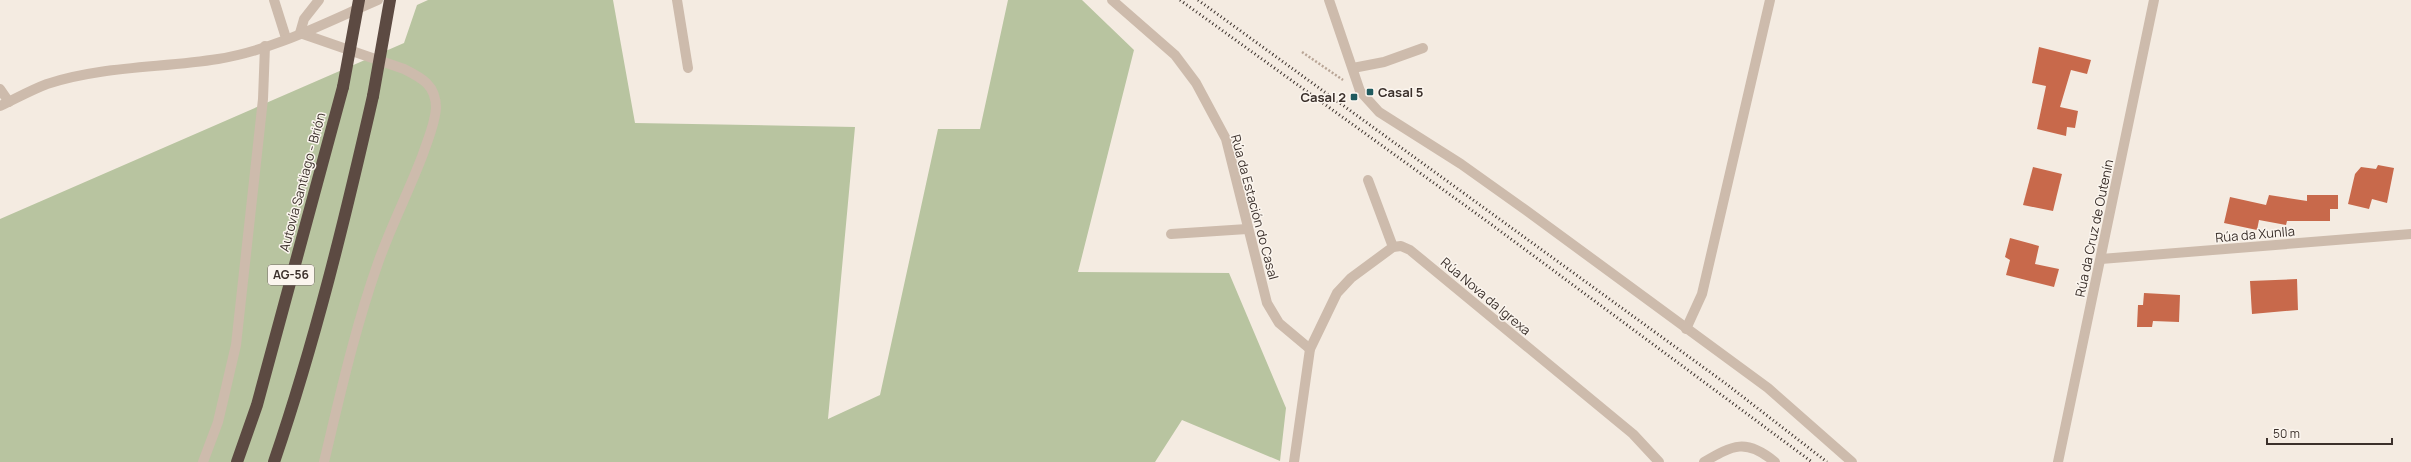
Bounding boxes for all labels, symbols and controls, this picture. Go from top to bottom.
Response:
place label: Casal 5 [1378,83,1423,101]
marker: Casal 5 [1365,87,1375,97]
place label: Casal 2 [1300,88,1346,106]
marker: Casal 2 [1349,92,1359,102]
street label: Autovía Santiago - Brión [275,110,329,254]
street label: Rúa da Estación do Casal [1227,132,1283,282]
street label: Rúa da Cruz de Outenín [2071,157,2117,299]
street label: Rúa da Xunlla [2214,222,2296,246]
street label: Rúa Nova da Igrexa [1437,253,1535,339]
road number: AG-56 [268,265,314,285]
scale bar [2267,420,2392,446]
text: 50 m [2273,425,2300,442]

